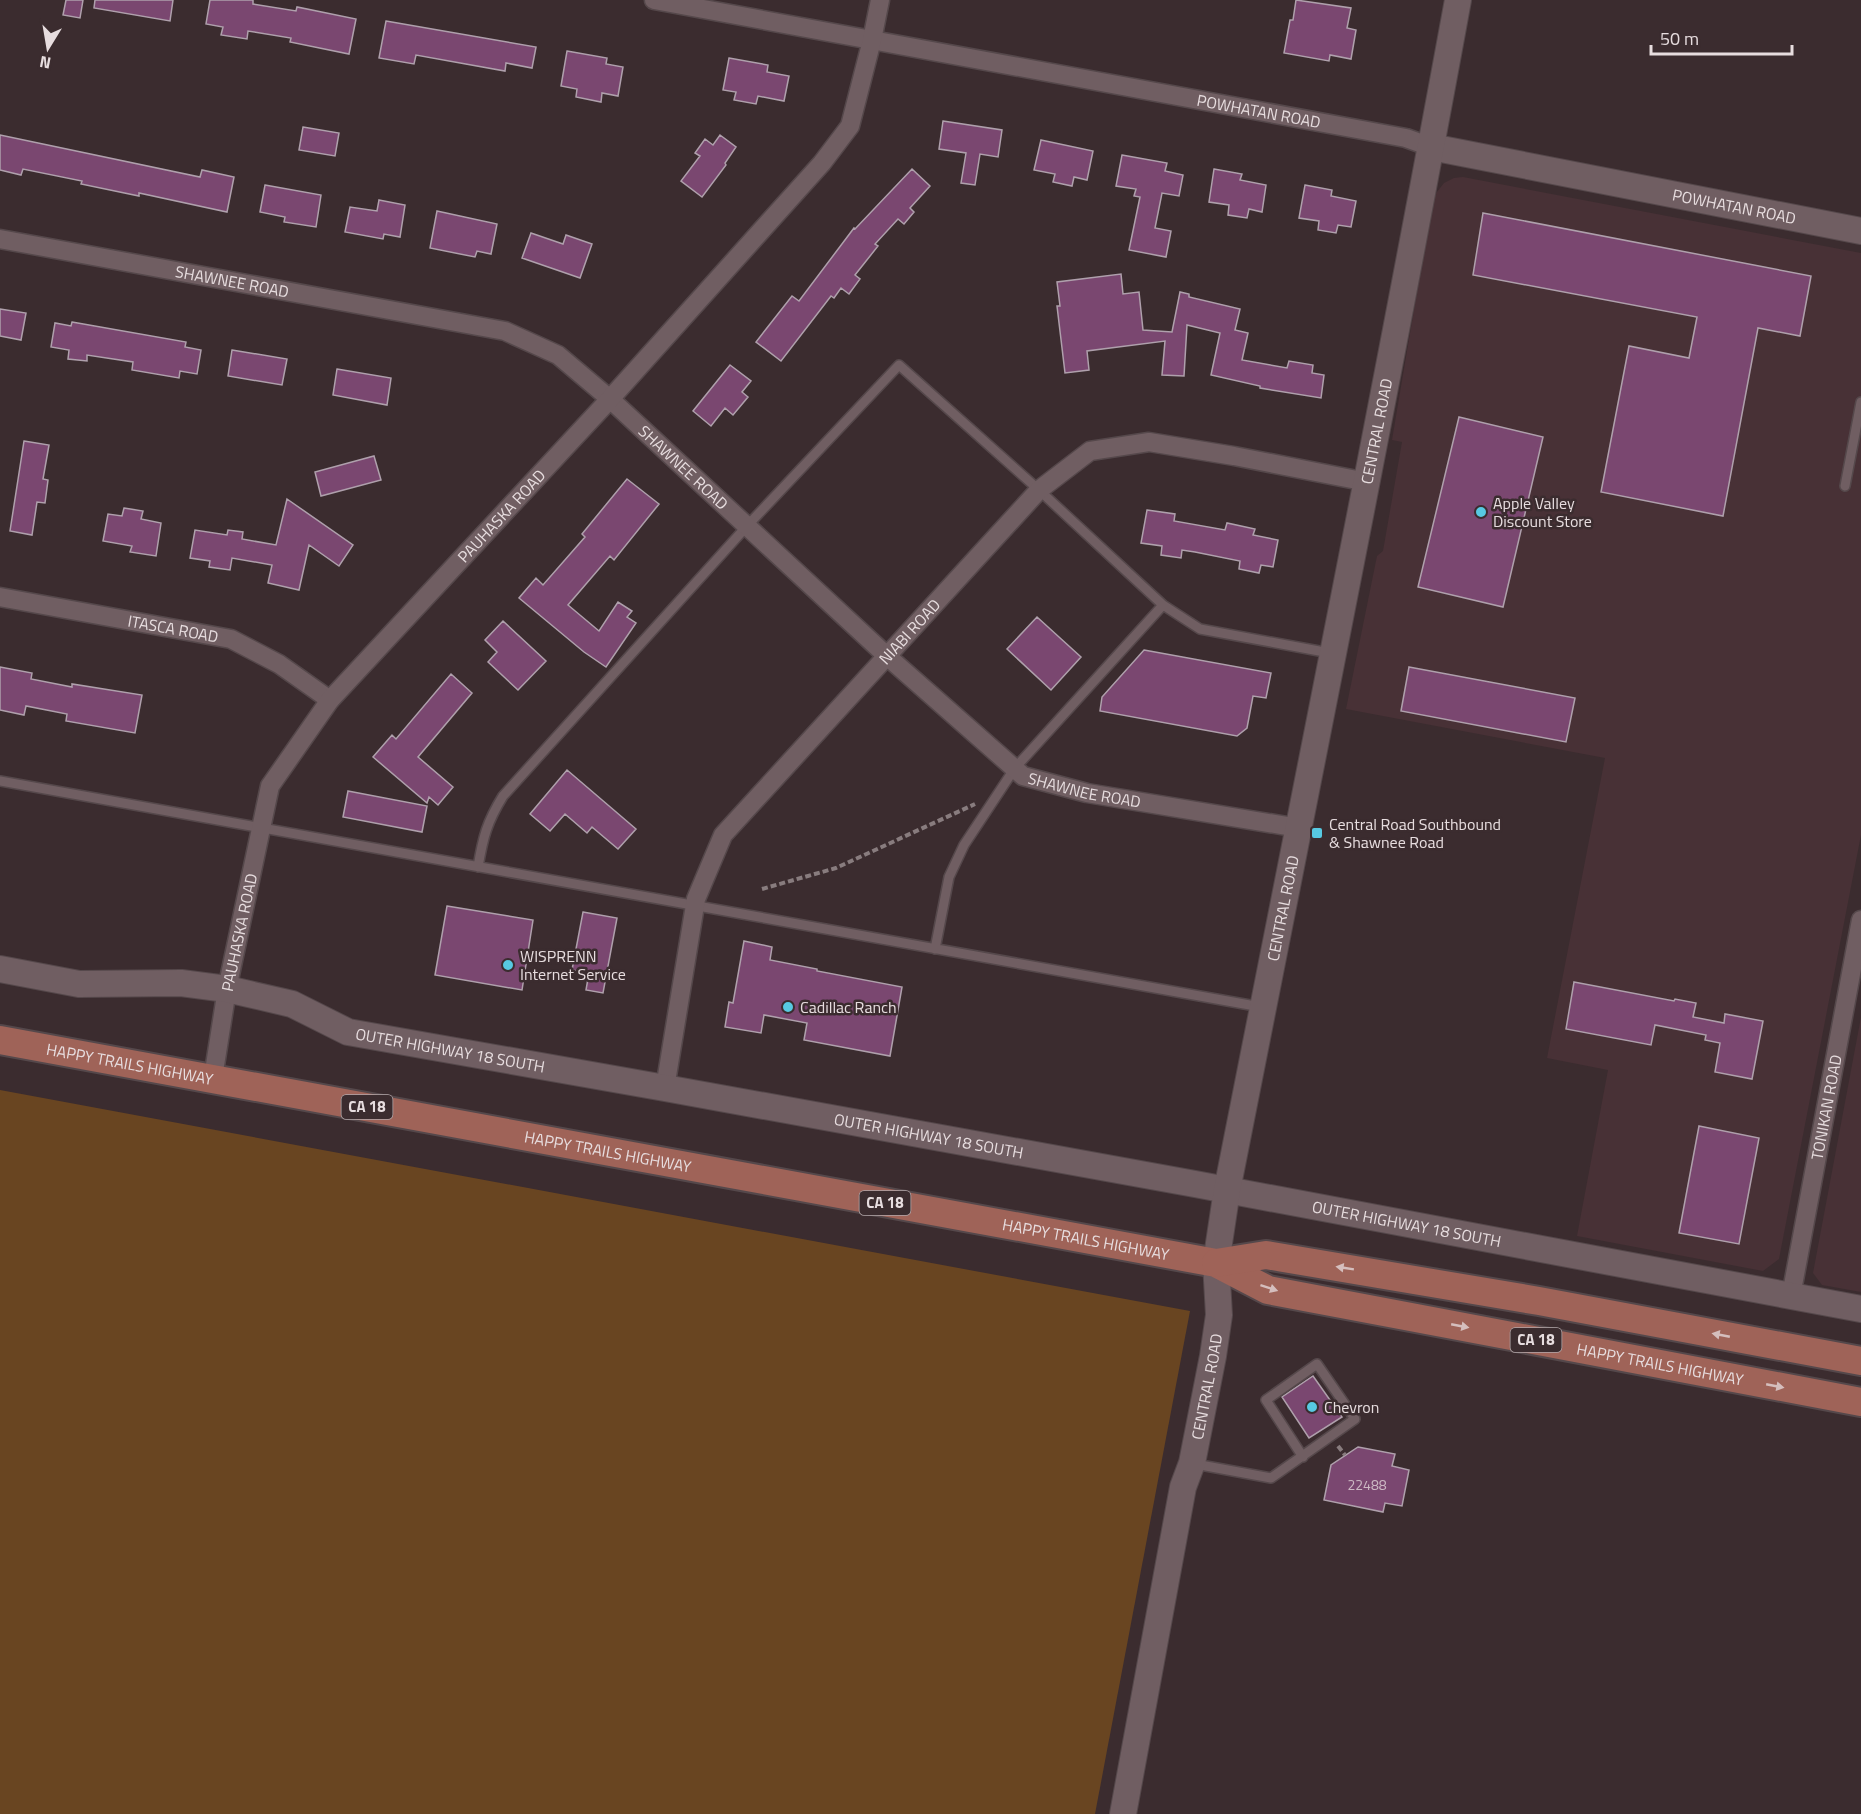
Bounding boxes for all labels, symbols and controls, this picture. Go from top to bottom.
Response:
north arrow [18,18,78,78]
scale bar [1651,18,1792,56]
text: 50 m [1660,25,1699,52]
text: N [37,50,53,76]
street label: POWHATAN ROAD [1195,88,1323,134]
street label: POWHATAN ROAD [1670,182,1798,230]
street label: SHAWNEE ROAD [173,259,291,303]
street label: CENTRAL ROAD [1354,376,1398,486]
street label: SHAWNEE ROAD [633,419,734,515]
street label: PAUHASKA ROAD [452,464,551,568]
place label: Apple Valley Discount Store [1493,491,1592,533]
marker: Apple Valley Discount Store [1474,505,1488,519]
street label: NIABI ROAD [873,593,946,670]
street label: ITASCA ROAD [126,608,220,648]
street label: SHAWNEE ROAD [1025,766,1143,814]
place label: Central Road Southbound & Shawnee Road [1329,812,1501,854]
marker: Central Road Southbound & Shawnee Road [1310,826,1324,840]
street label: CENTRAL ROAD [1261,853,1305,963]
street label: PAUHASKA ROAD [215,871,263,994]
place label: WISPRENN Internet Service [520,944,626,986]
marker: WISPRENN Internet Service [501,958,515,972]
place label: Cadillac Ranch [800,995,897,1019]
marker: Cadillac Ranch [781,1000,795,1014]
street label: OUTER HIGHWAY 18 SOUTH [354,1022,547,1079]
street label: HAPPY TRAILS HIGHWAY [44,1037,216,1091]
street label: TONIKAN ROAD [1805,1053,1848,1162]
road number: CA 18 [342,1095,392,1119]
street label: OUTER HIGHWAY 18 SOUTH [832,1107,1025,1165]
street label: HAPPY TRAILS HIGHWAY [522,1124,694,1179]
road number: CA 18 [860,1191,910,1215]
street label: OUTER HIGHWAY 18 SOUTH [1310,1194,1503,1253]
street label: HAPPY TRAILS HIGHWAY [1000,1212,1172,1266]
one-way arrow [1336,1264,1355,1273]
one-way arrow [1260,1284,1278,1294]
one-way arrow [1450,1322,1469,1331]
road number: CA 18 [1510,1328,1562,1352]
one-way arrow [1711,1330,1730,1339]
street label: CENTRAL ROAD [1185,1332,1228,1442]
street label: HAPPY TRAILS HIGHWAY [1575,1337,1746,1392]
one-way arrow [1766,1382,1785,1391]
place label: Chevron [1324,1395,1379,1419]
marker: Chevron [1305,1400,1319,1414]
house number: 22488 [1347,1474,1387,1495]

